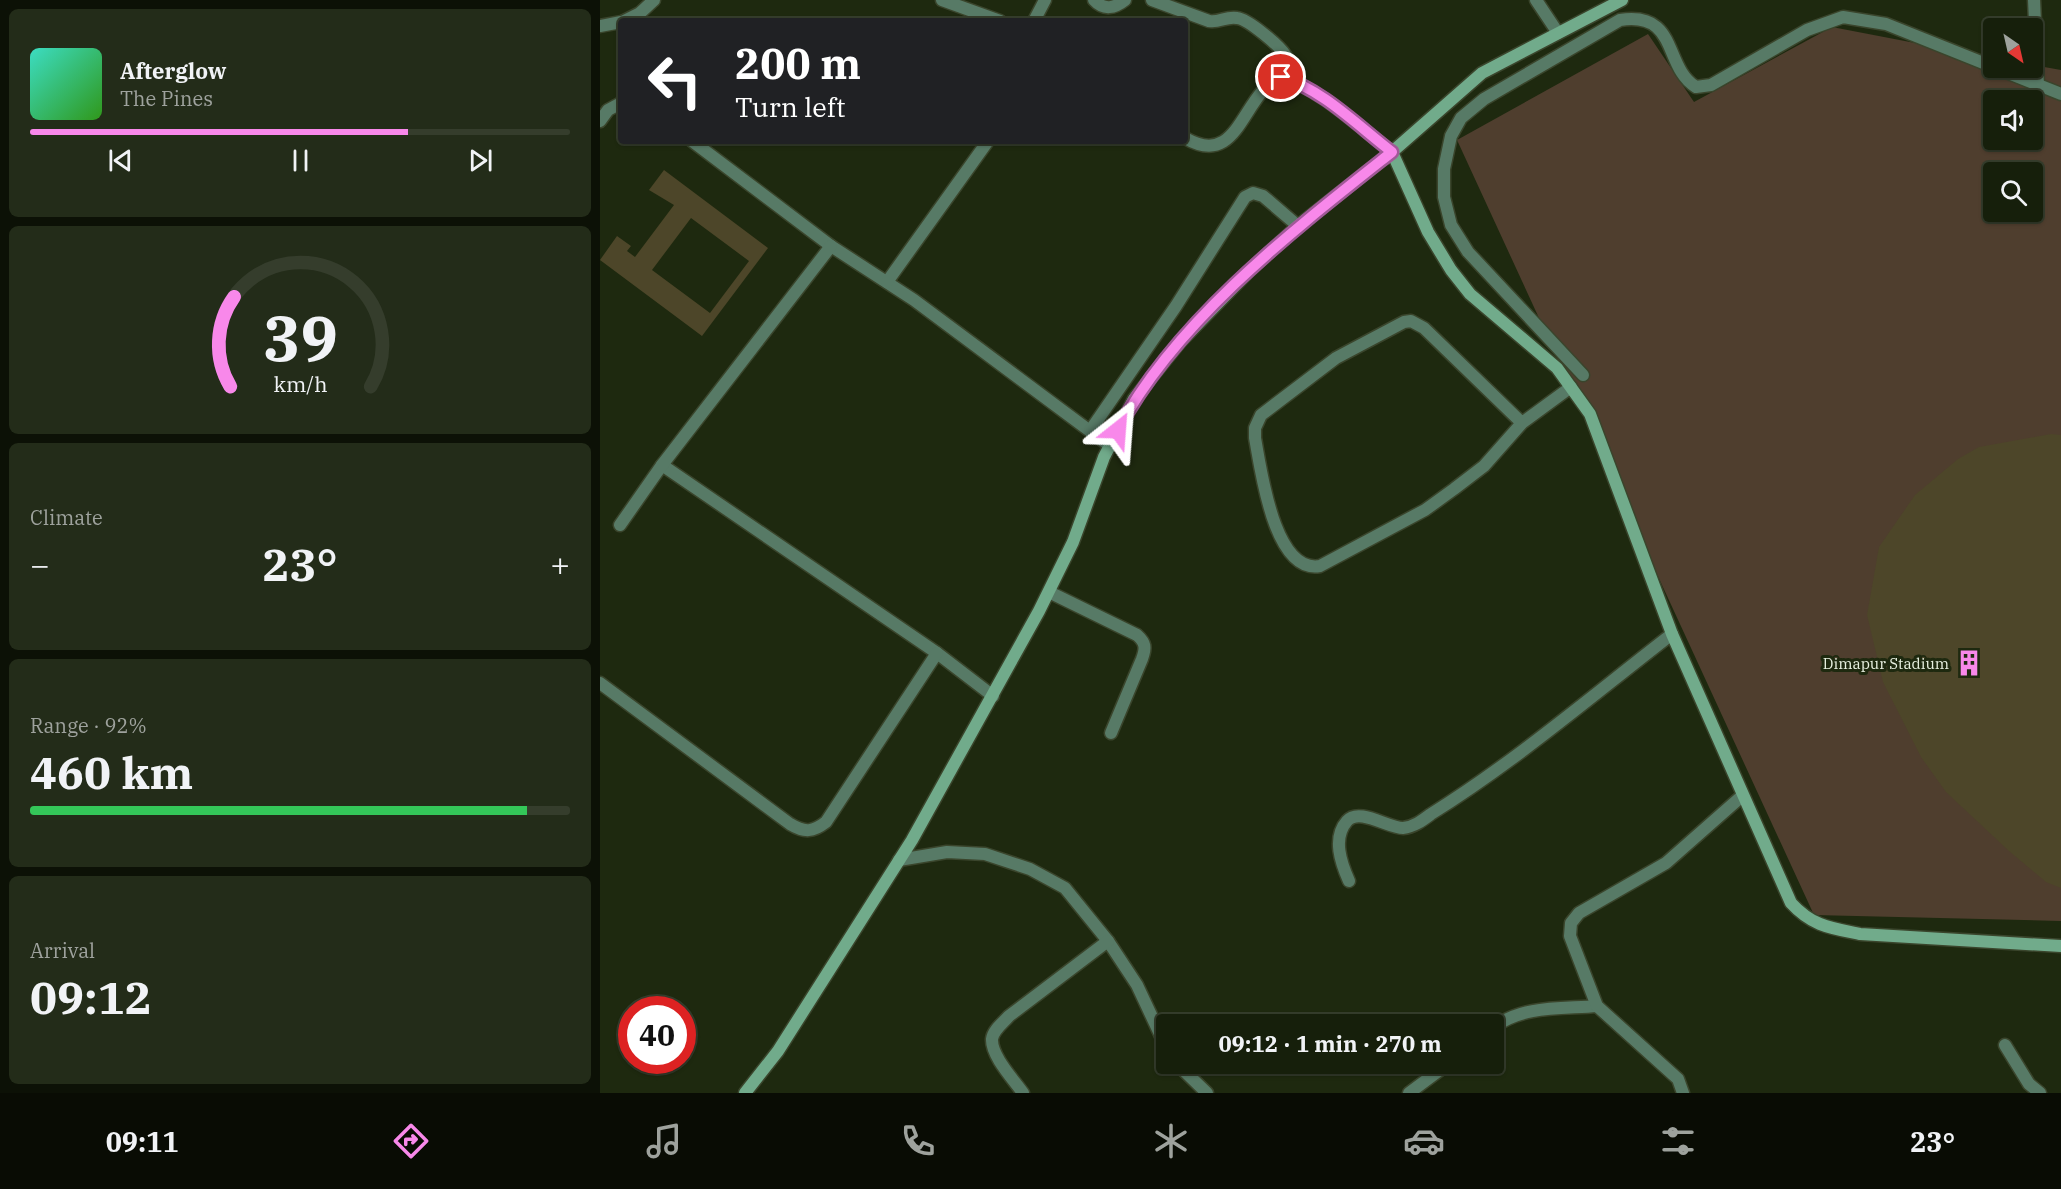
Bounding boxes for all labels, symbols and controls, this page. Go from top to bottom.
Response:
north arrow [1983,18,2043,78]
map controls [1983,18,2043,222]
text: 200 m [735,36,861,91]
icon: left [636,42,714,120]
pin [1255,51,1306,102]
text: Afterglow [120,56,227,85]
icon: arrive [1264,60,1297,93]
text: The Pines [120,85,213,112]
text: Turn left [735,89,846,124]
button: sound [1983,90,2043,150]
icon: previous [104,144,137,177]
icon: pause [284,144,317,177]
icon: next [464,144,497,177]
button: search [1983,162,2043,222]
text: 39 [263,297,337,378]
text: km/h [273,370,327,398]
position arrow [1086,398,1150,462]
text: Climate [30,504,103,531]
text: 23° [262,535,338,593]
text: − [30,543,50,586]
text: + [550,543,570,586]
building icon: Dimapur Stadium [1954,648,1984,678]
place label: Dimapur Stadium [1823,654,1949,673]
text: Range · 92% [30,712,147,739]
text: 460 km [30,743,193,801]
text: Arrival [30,937,95,964]
text: 09:12 [30,968,152,1026]
speed limit sign: 40 [618,996,696,1074]
text: 09:12 · 1 min · 270 m [1218,1029,1442,1058]
icon: directions [390,1120,432,1162]
icon: music [643,1120,685,1162]
icon: phone [897,1120,939,1162]
icon: climate [1150,1120,1192,1162]
icon: car [1403,1120,1445,1162]
icon: filters [1657,1120,1699,1162]
text: 09:11 [106,1124,179,1159]
text: 23° [1910,1124,1955,1159]

